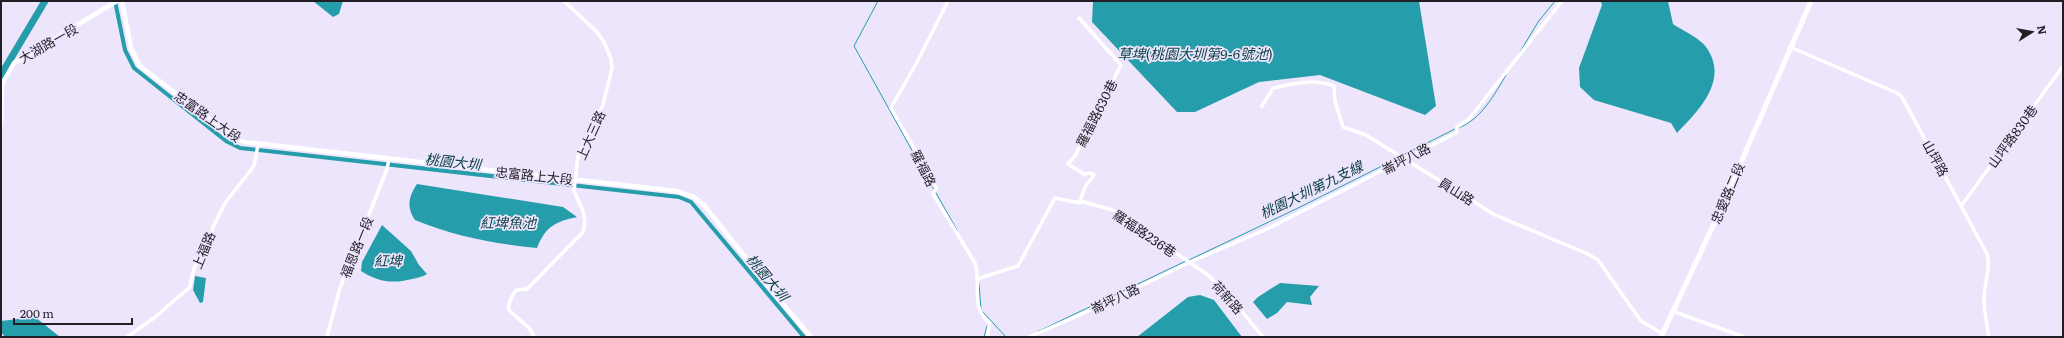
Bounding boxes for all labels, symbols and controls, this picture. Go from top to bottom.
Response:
north arrow [2012,12,2052,52]
street label: 大湖路一段 [15,19,81,67]
text: N [2034,24,2052,36]
water label: 草埤(桃園大圳第9-6號池) [1117,43,1273,63]
street label: 羅福路630巷 [1071,76,1121,150]
street label: 忠富路上大段 [171,86,245,146]
street label: 山坪路830巷 [1983,101,2041,171]
street label: 上大三路 [571,107,609,163]
street label: 山坪路 [1918,136,1954,180]
street label: 崙坪八路 [1379,138,1433,178]
street label: 羅福路 [907,146,941,190]
water label: 桃園大圳 [424,148,484,174]
water label: 桃園大圳第九支線 [1256,155,1368,223]
street label: 忠愛路二段 [1706,159,1748,227]
street label: 忠富路上大段 [494,161,574,189]
street label: 員山路 [1435,173,1479,209]
street label: 羅福路236巷 [1110,205,1180,261]
water label: 紅埤魚池 [480,212,538,232]
street label: 福恩路一段 [335,213,377,281]
street label: 上福路 [187,228,219,272]
water label: 桃園大圳 [742,249,795,306]
water label: 紅埤 [374,250,404,270]
street label: 荷新路 [1208,276,1248,318]
street label: 崙坪八路 [1087,278,1143,318]
scale bar [14,300,132,326]
text: 200 m [20,304,54,322]

